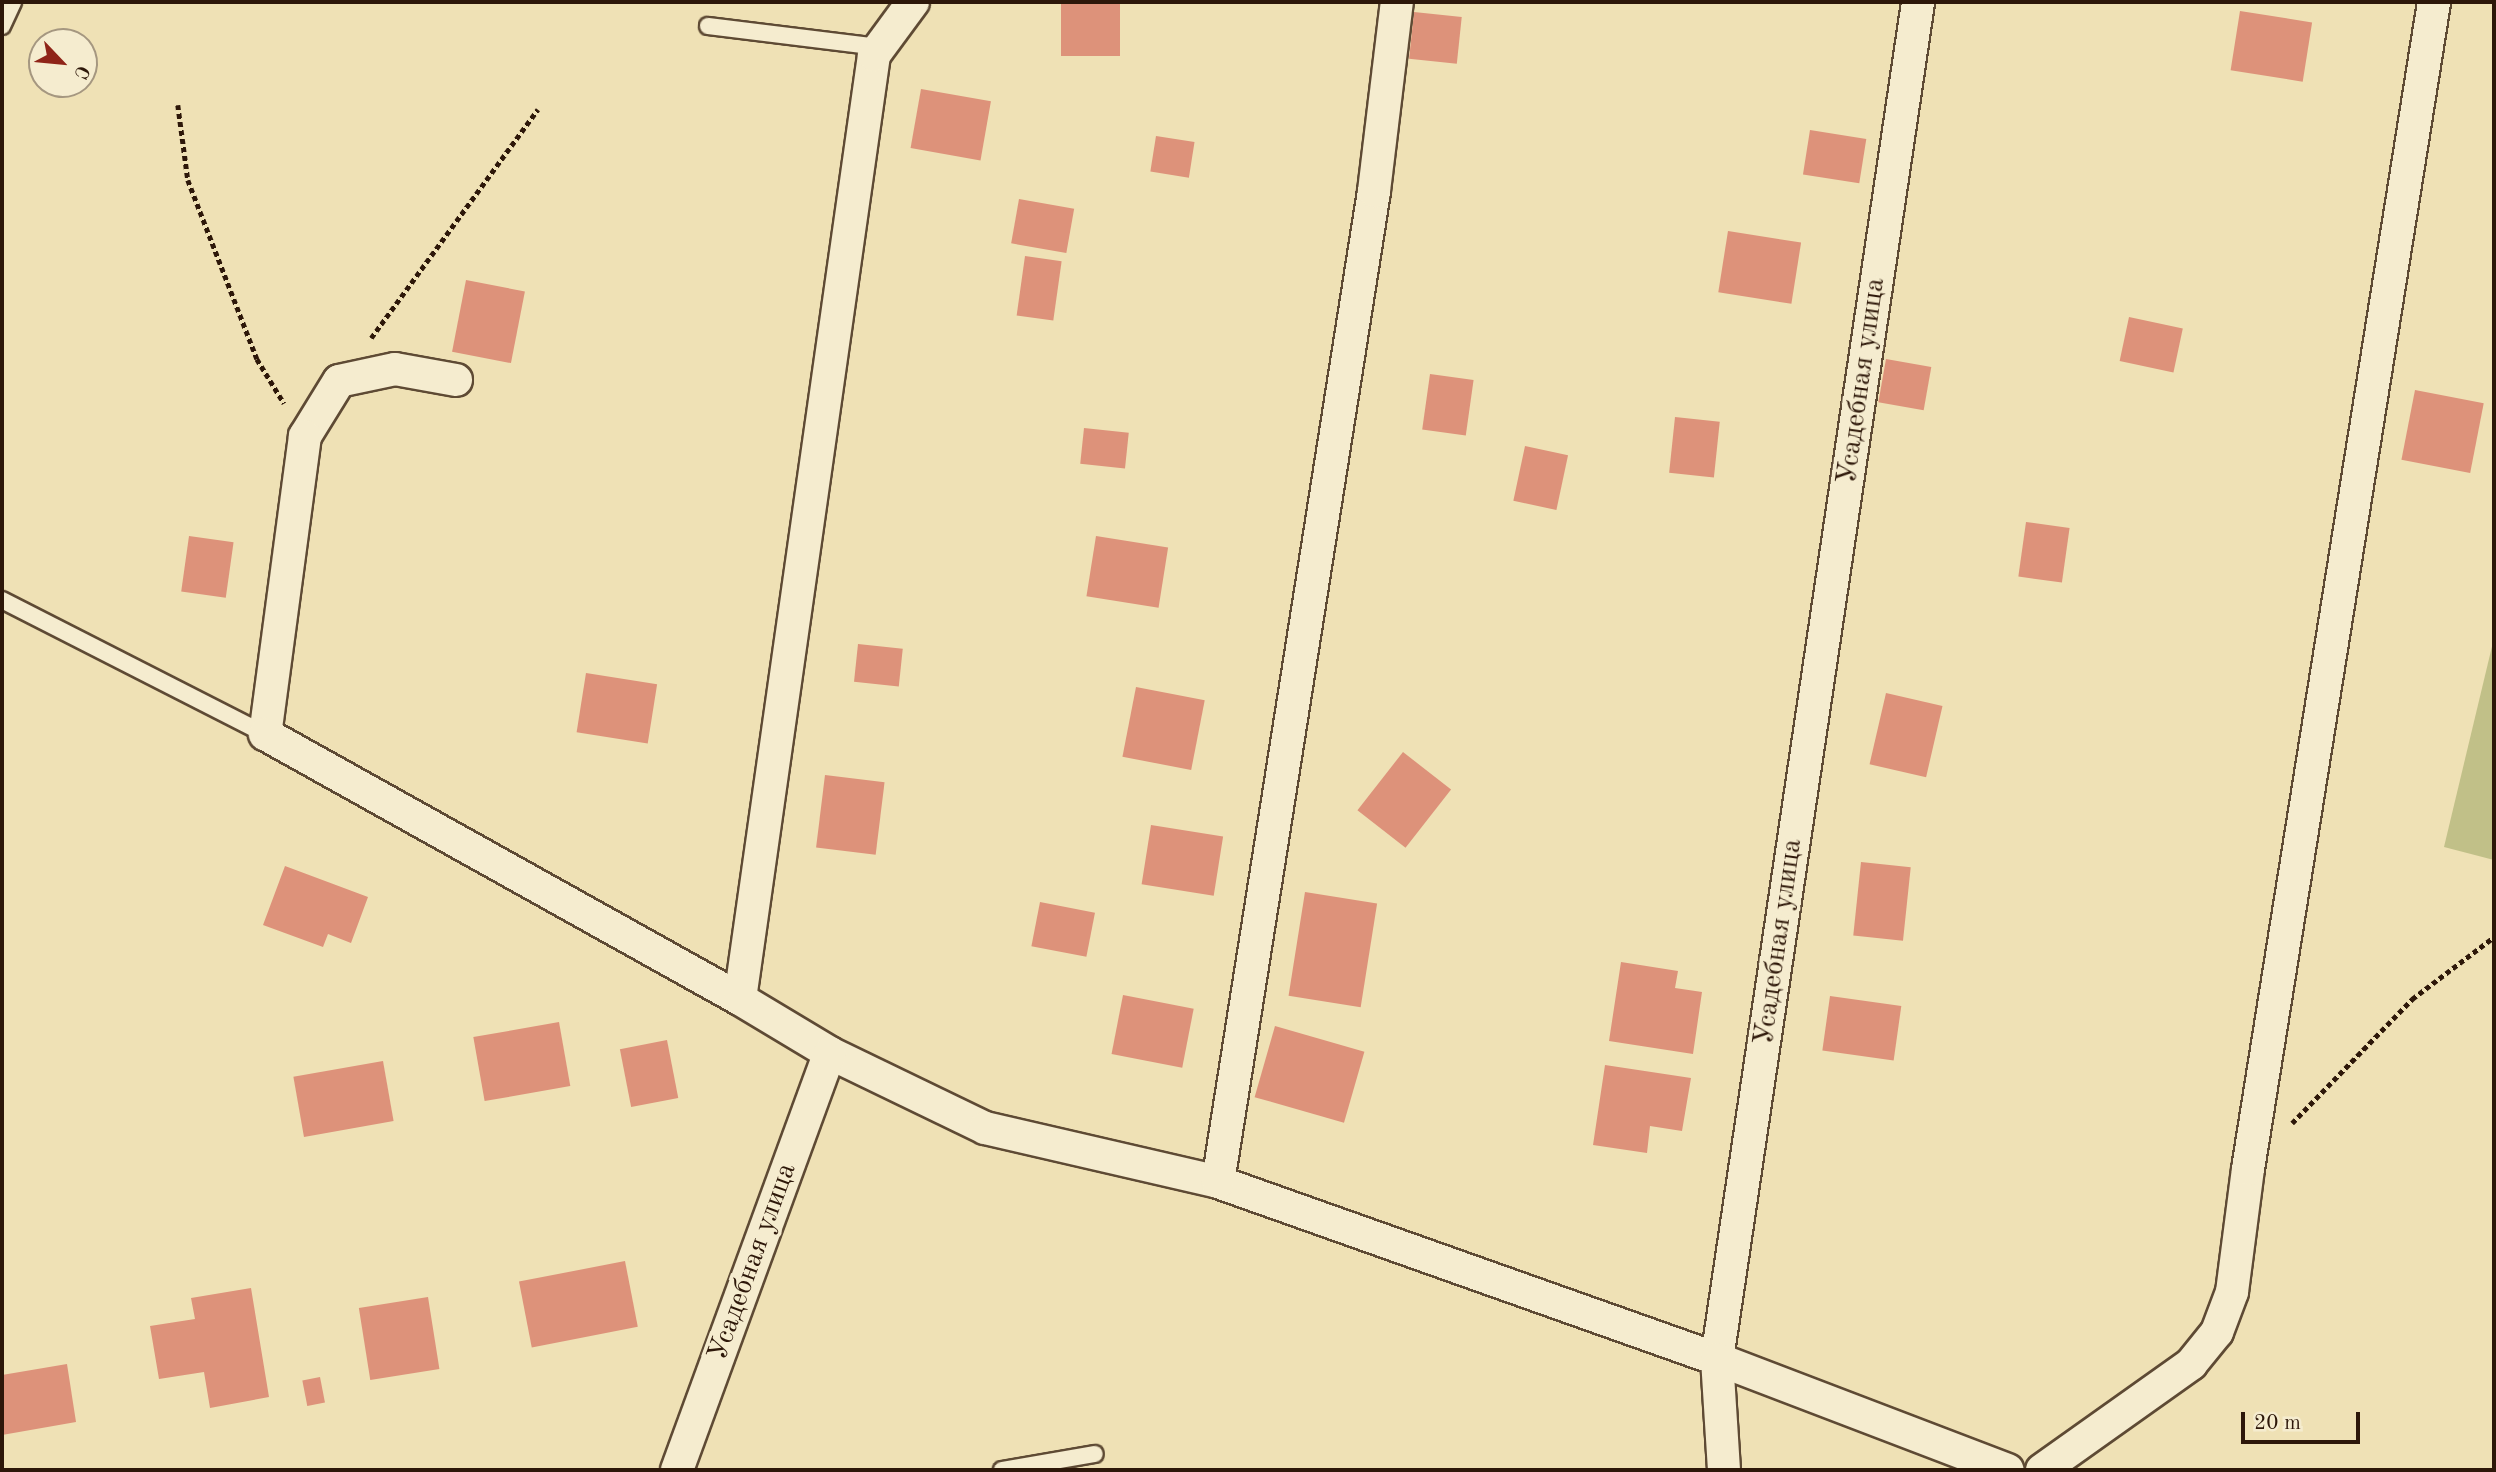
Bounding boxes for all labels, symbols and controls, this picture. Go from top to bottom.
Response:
north arrow [28,28,98,98]
text: С [69,62,92,81]
street label: Усадебная улица [1831,276,1893,486]
street label: Усадебная улица [1748,837,1810,1047]
street label: Усадебная улица [702,1159,804,1365]
scale bar [2244,1398,2363,1442]
text: 20 m [2254,1413,2301,1434]

